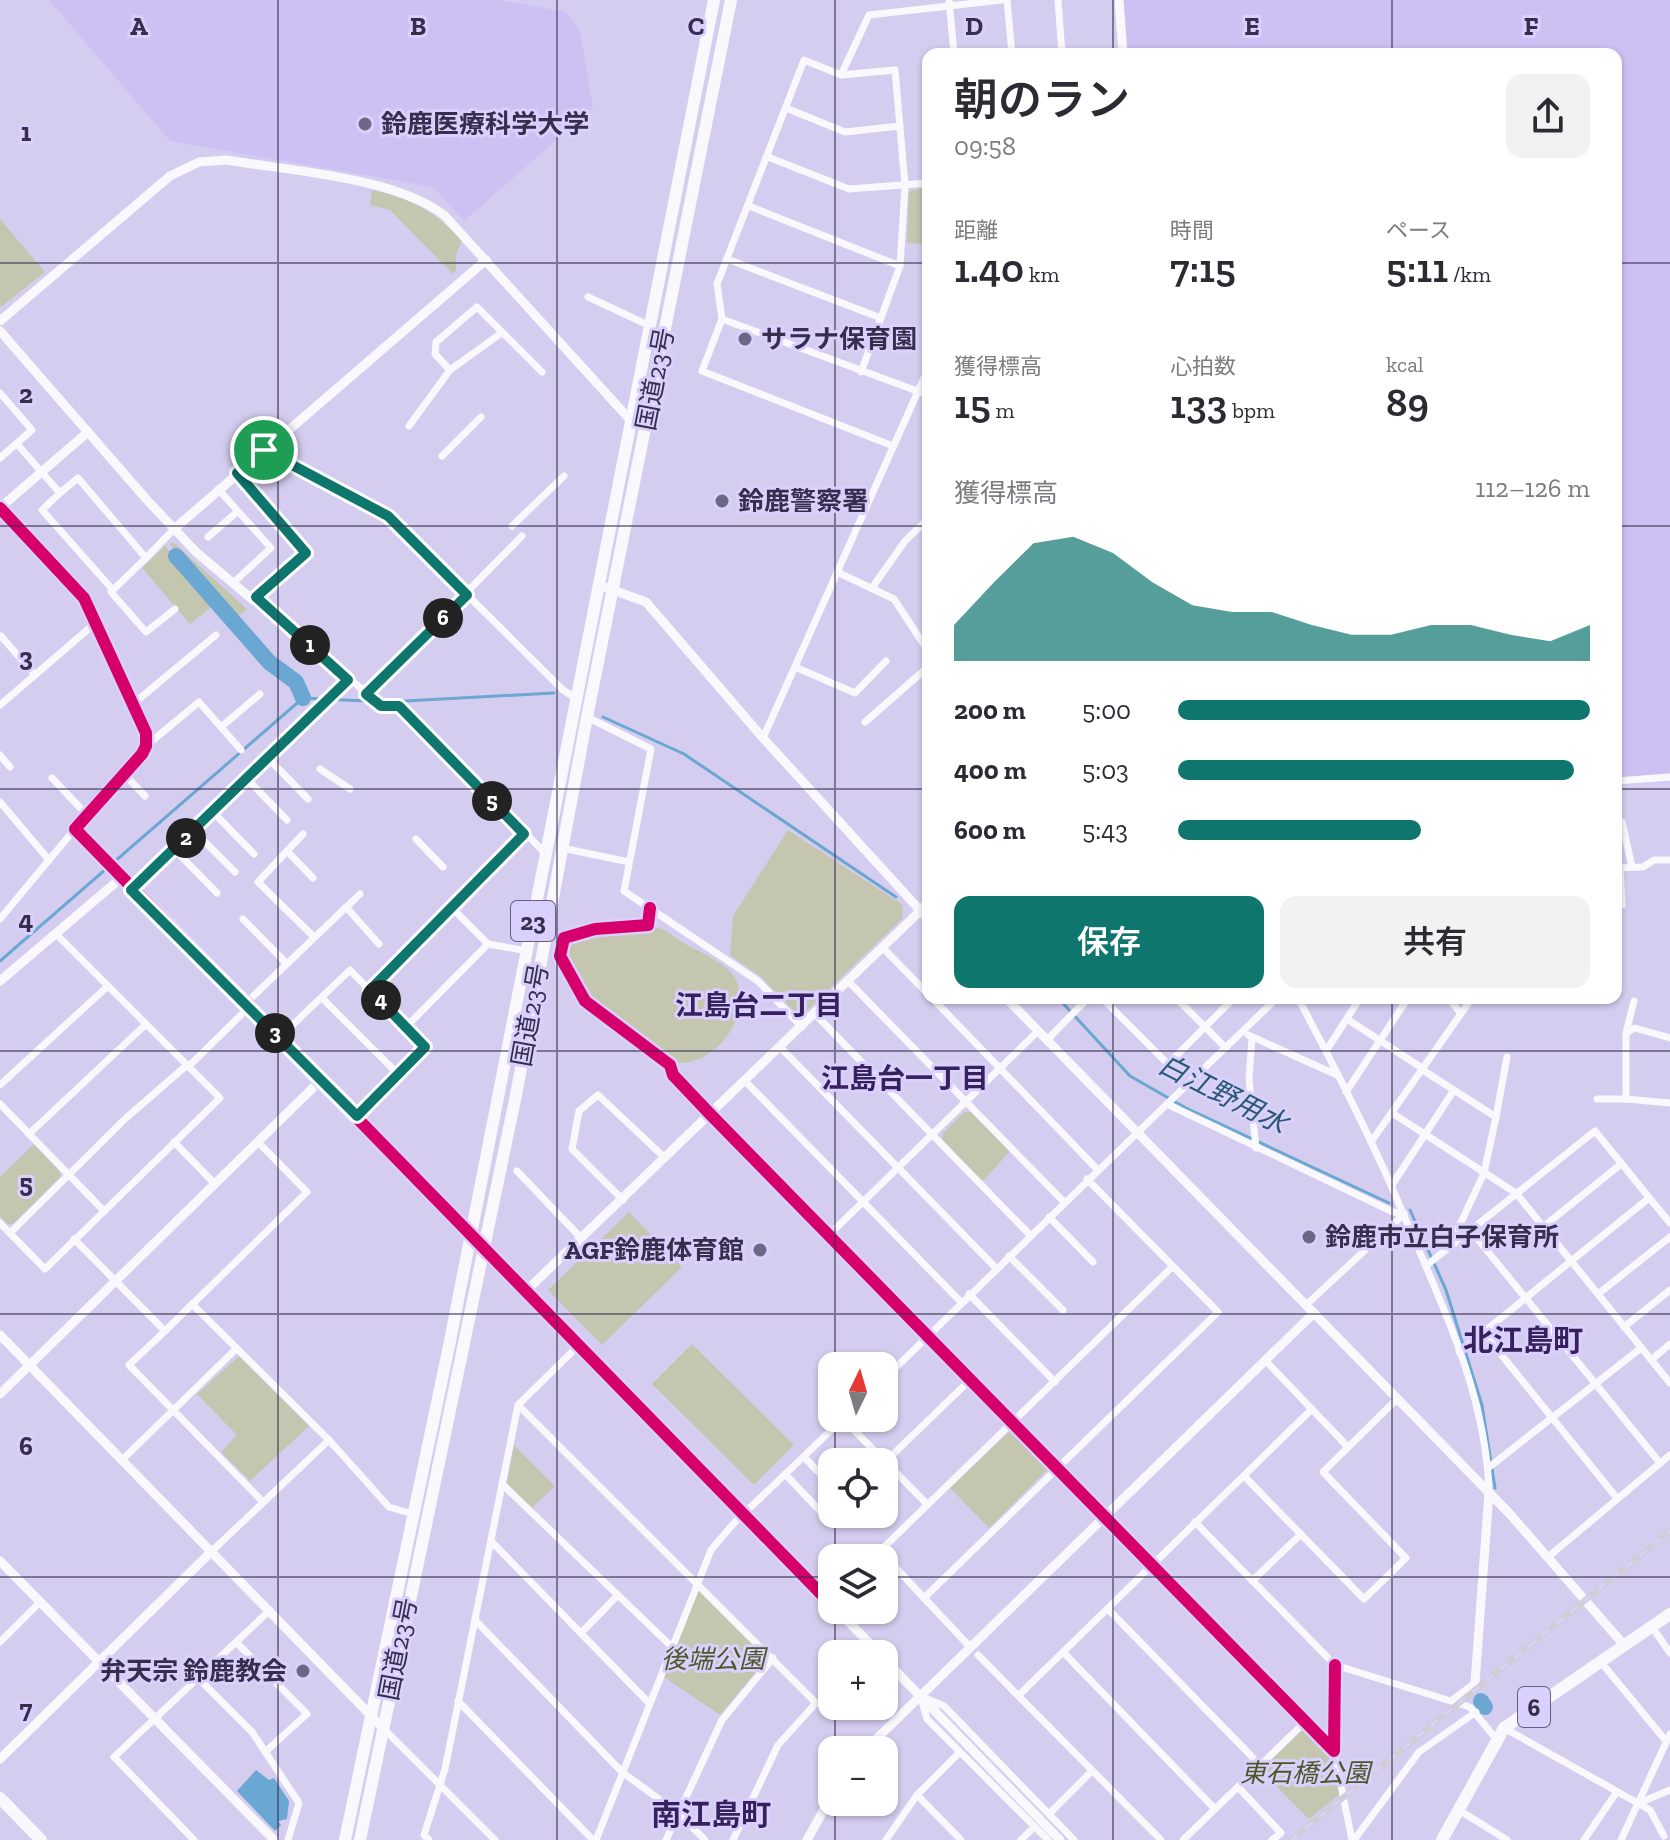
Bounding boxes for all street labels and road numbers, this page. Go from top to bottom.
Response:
street label: 国道23号 [629,325,681,433]
road number: 23 [511,901,555,941]
street label: 国道23号 [505,961,555,1069]
street label: 国道23号 [372,1595,424,1703]
road number: 6 [1518,1687,1550,1727]

